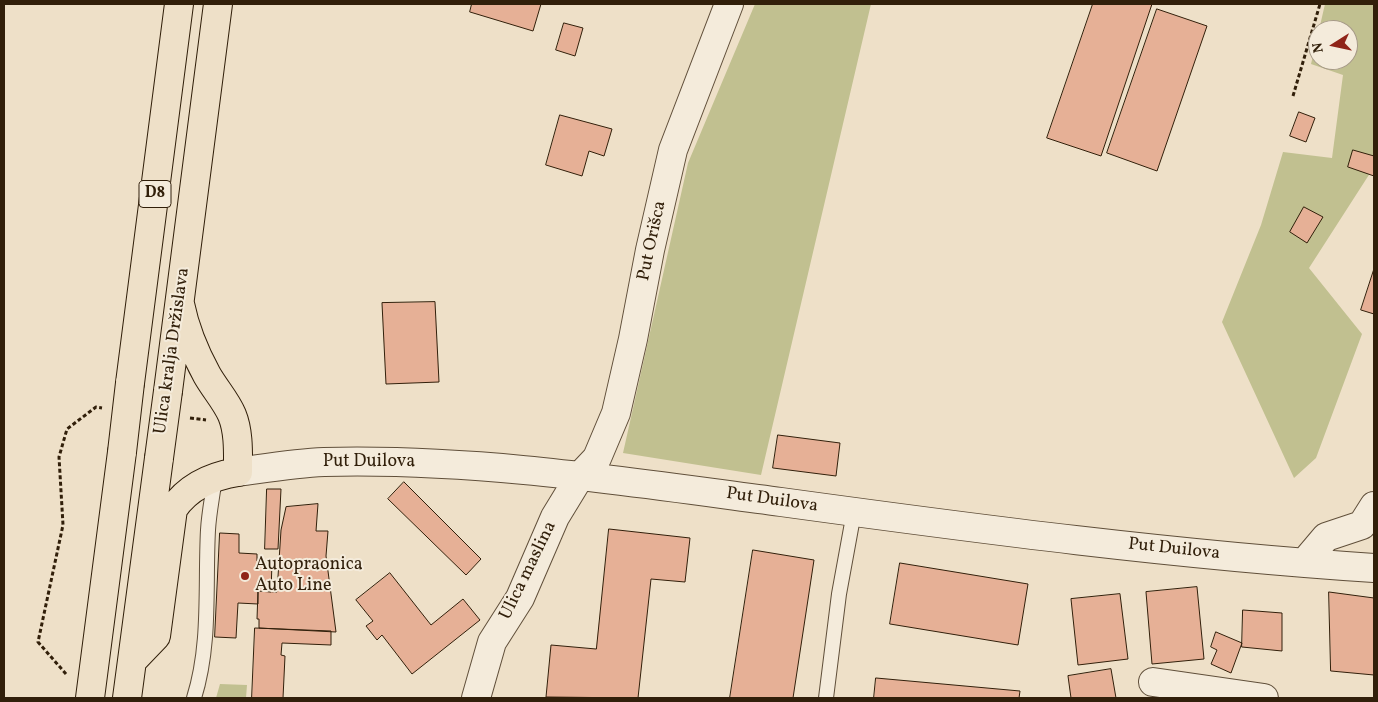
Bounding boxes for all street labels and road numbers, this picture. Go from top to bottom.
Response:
road number: D8 [139,180,171,208]
street label: Put Orišca [634,199,672,283]
street label: Ulica kralja Držislava [151,266,195,436]
street label: Put Duilova [323,452,415,474]
street label: Put Duilova [725,484,819,518]
street label: Ulica maslina [496,518,562,624]
street label: Put Duilova [1127,534,1221,566]

